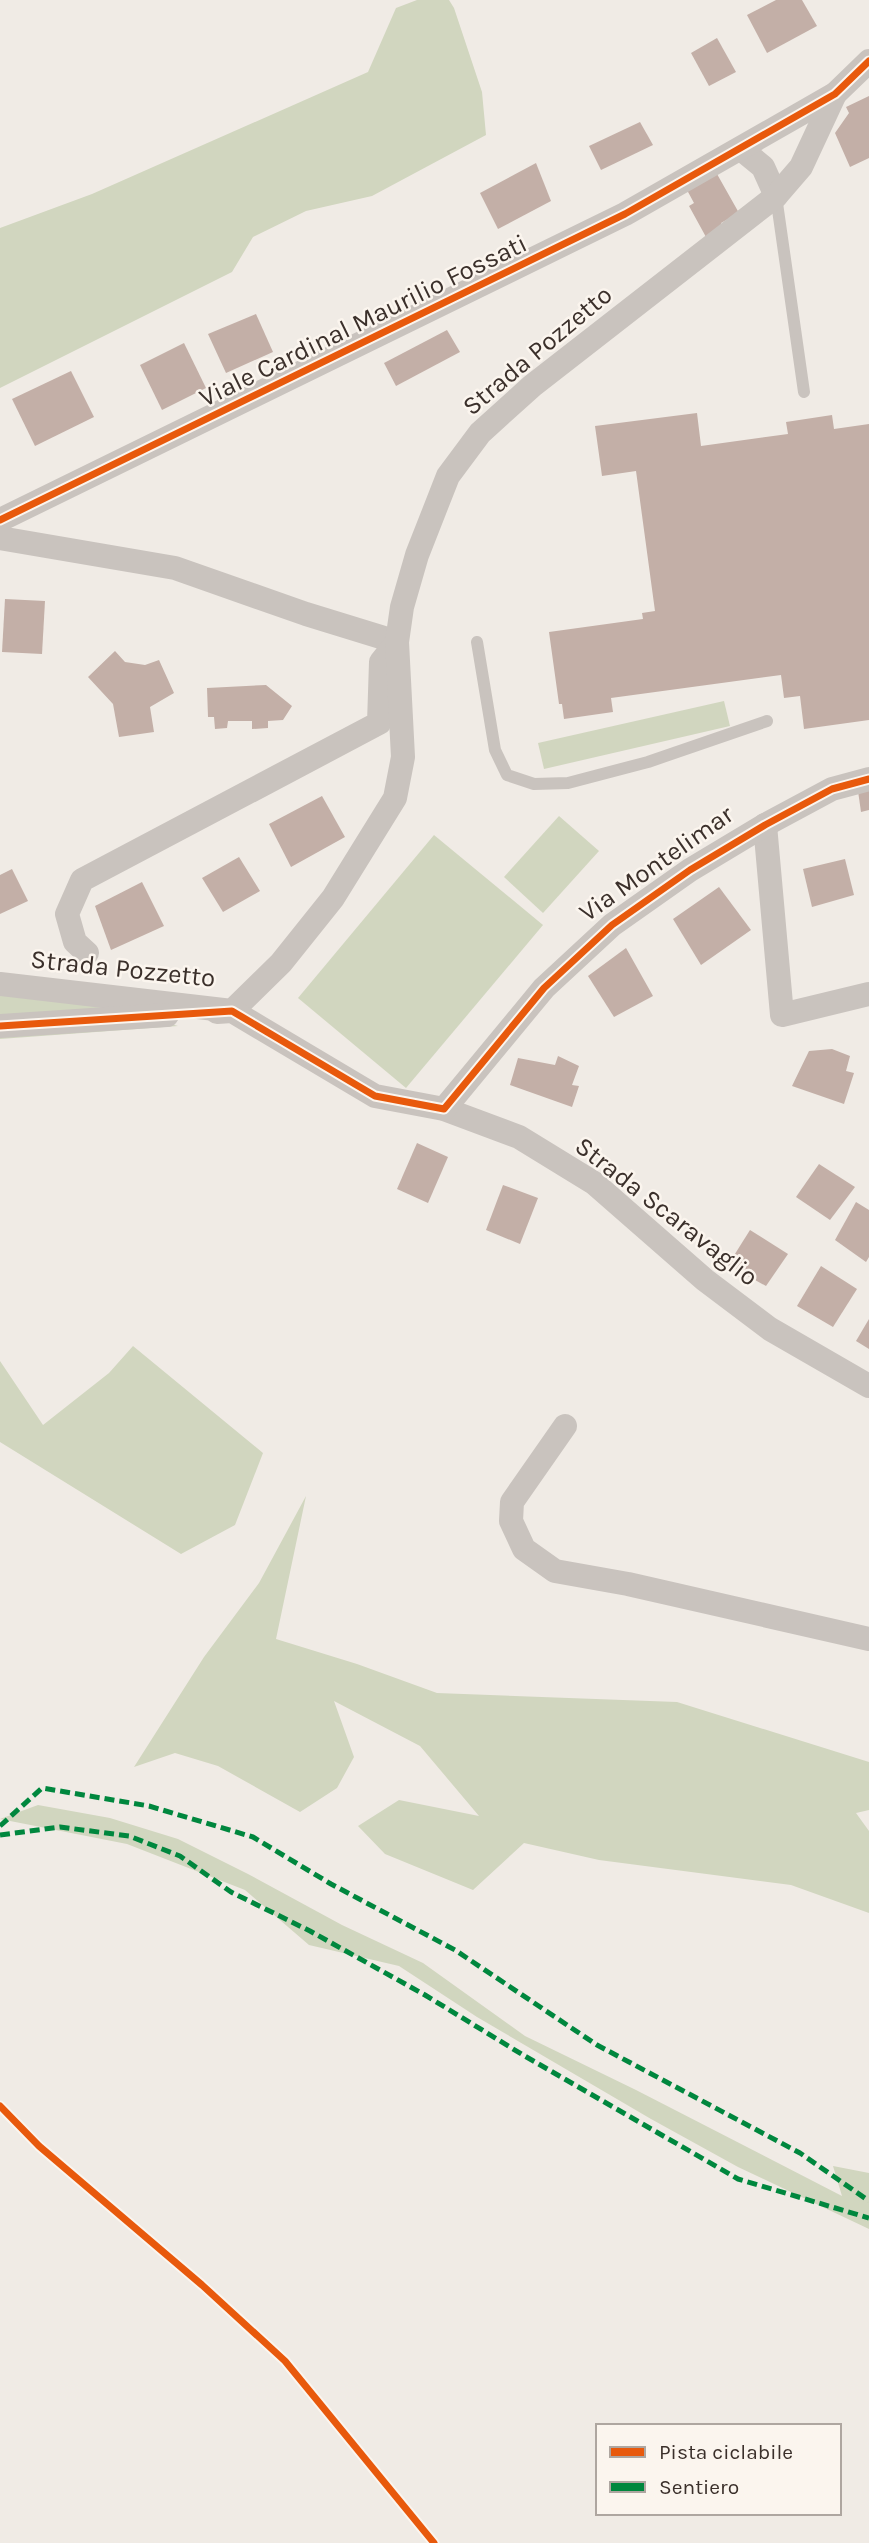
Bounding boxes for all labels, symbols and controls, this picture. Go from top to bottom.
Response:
street label: Viale Cardinal Maurilio Fossati [194,227,532,413]
street label: Strada Pozzetto [456,279,618,422]
street label: Via Montelimar [573,798,740,928]
street label: Strada Pozzetto [29,943,217,994]
street label: Strada Scaravaglio [569,1130,764,1292]
legend [596,2424,841,2515]
text: Pista ciclabile [659,2440,793,2464]
text: Sentiero [659,2475,739,2499]

